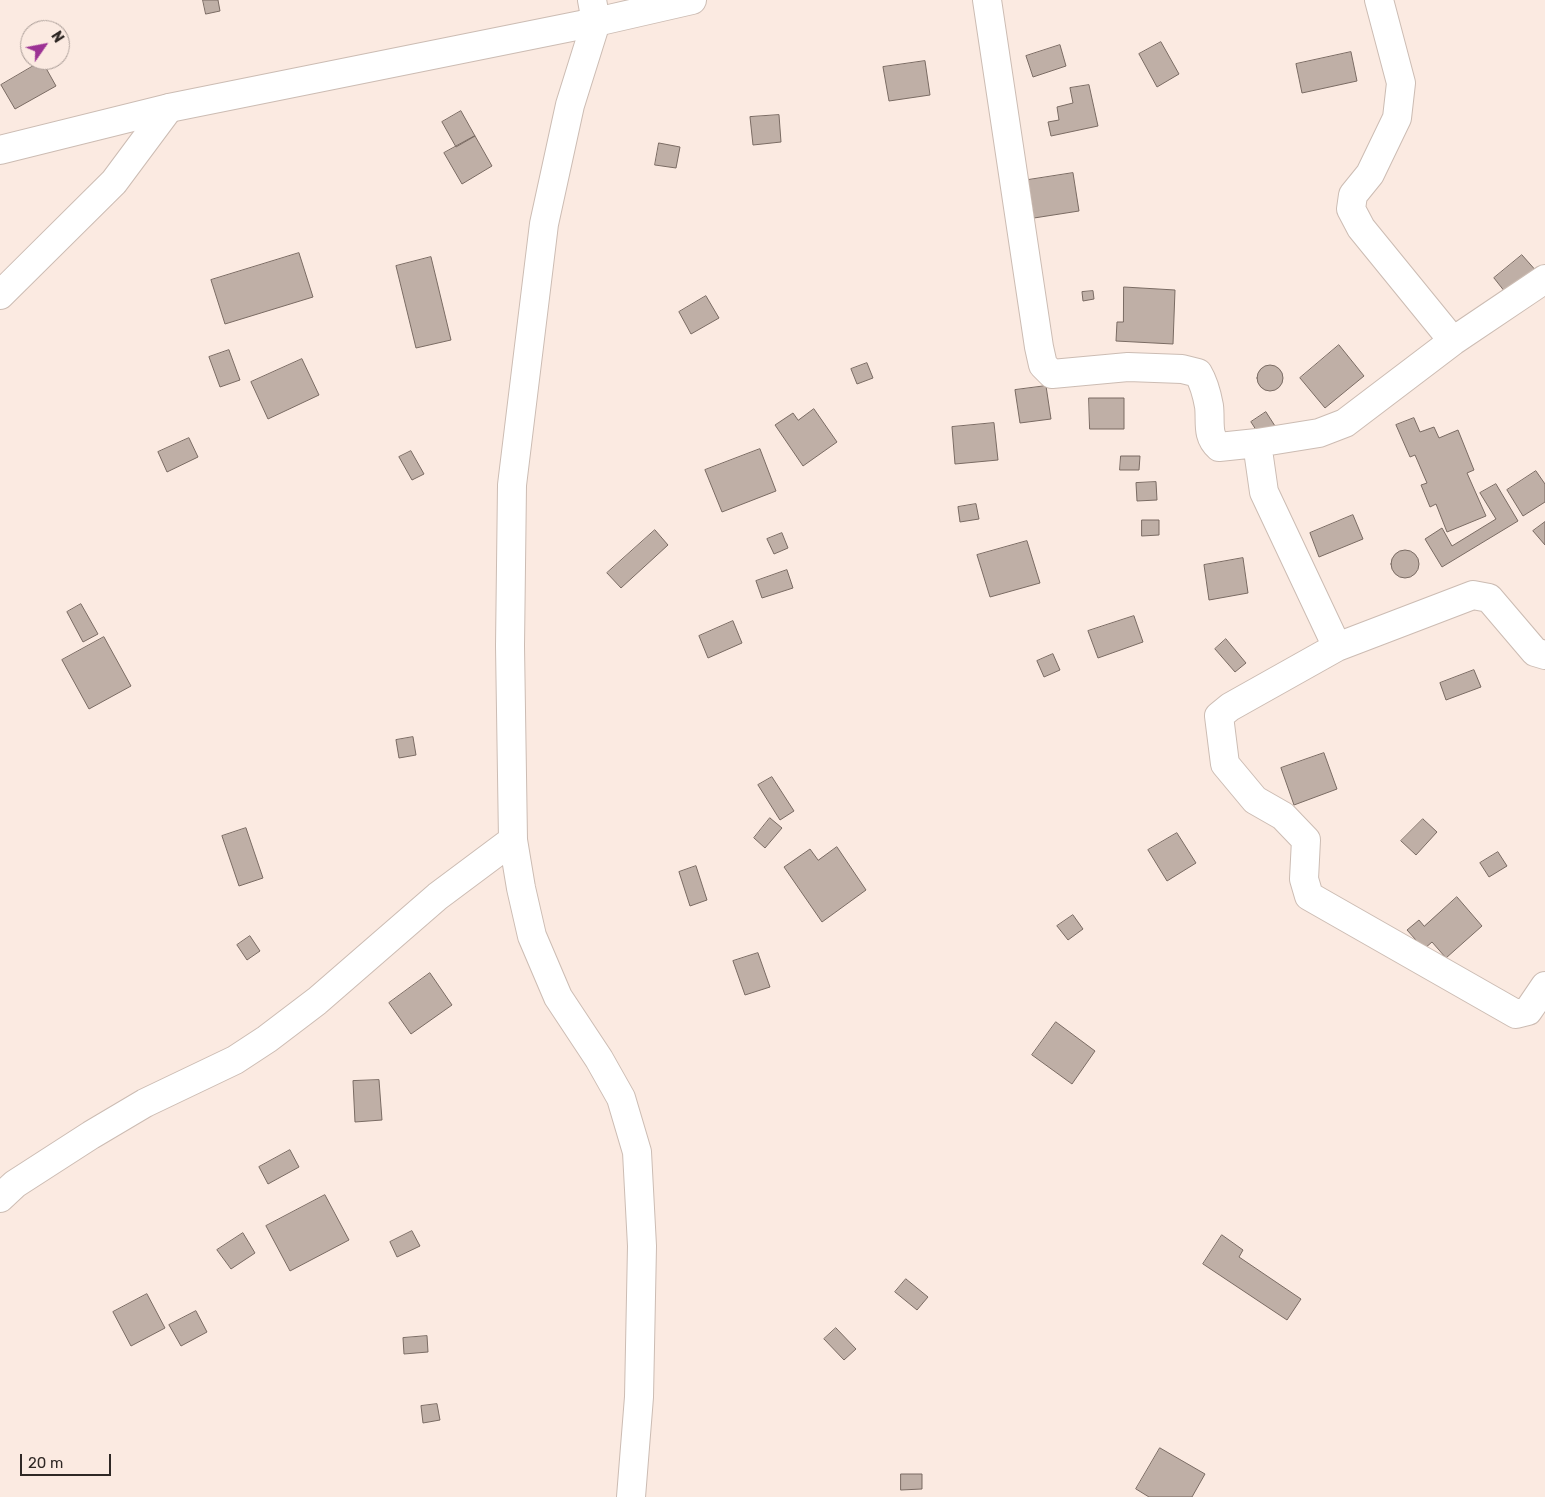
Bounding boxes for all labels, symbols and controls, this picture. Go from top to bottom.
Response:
north arrow [20,20,70,70]
text: N [47,28,67,46]
scale bar [22,1444,114,1476]
text: 20 m [28,1454,63,1472]

